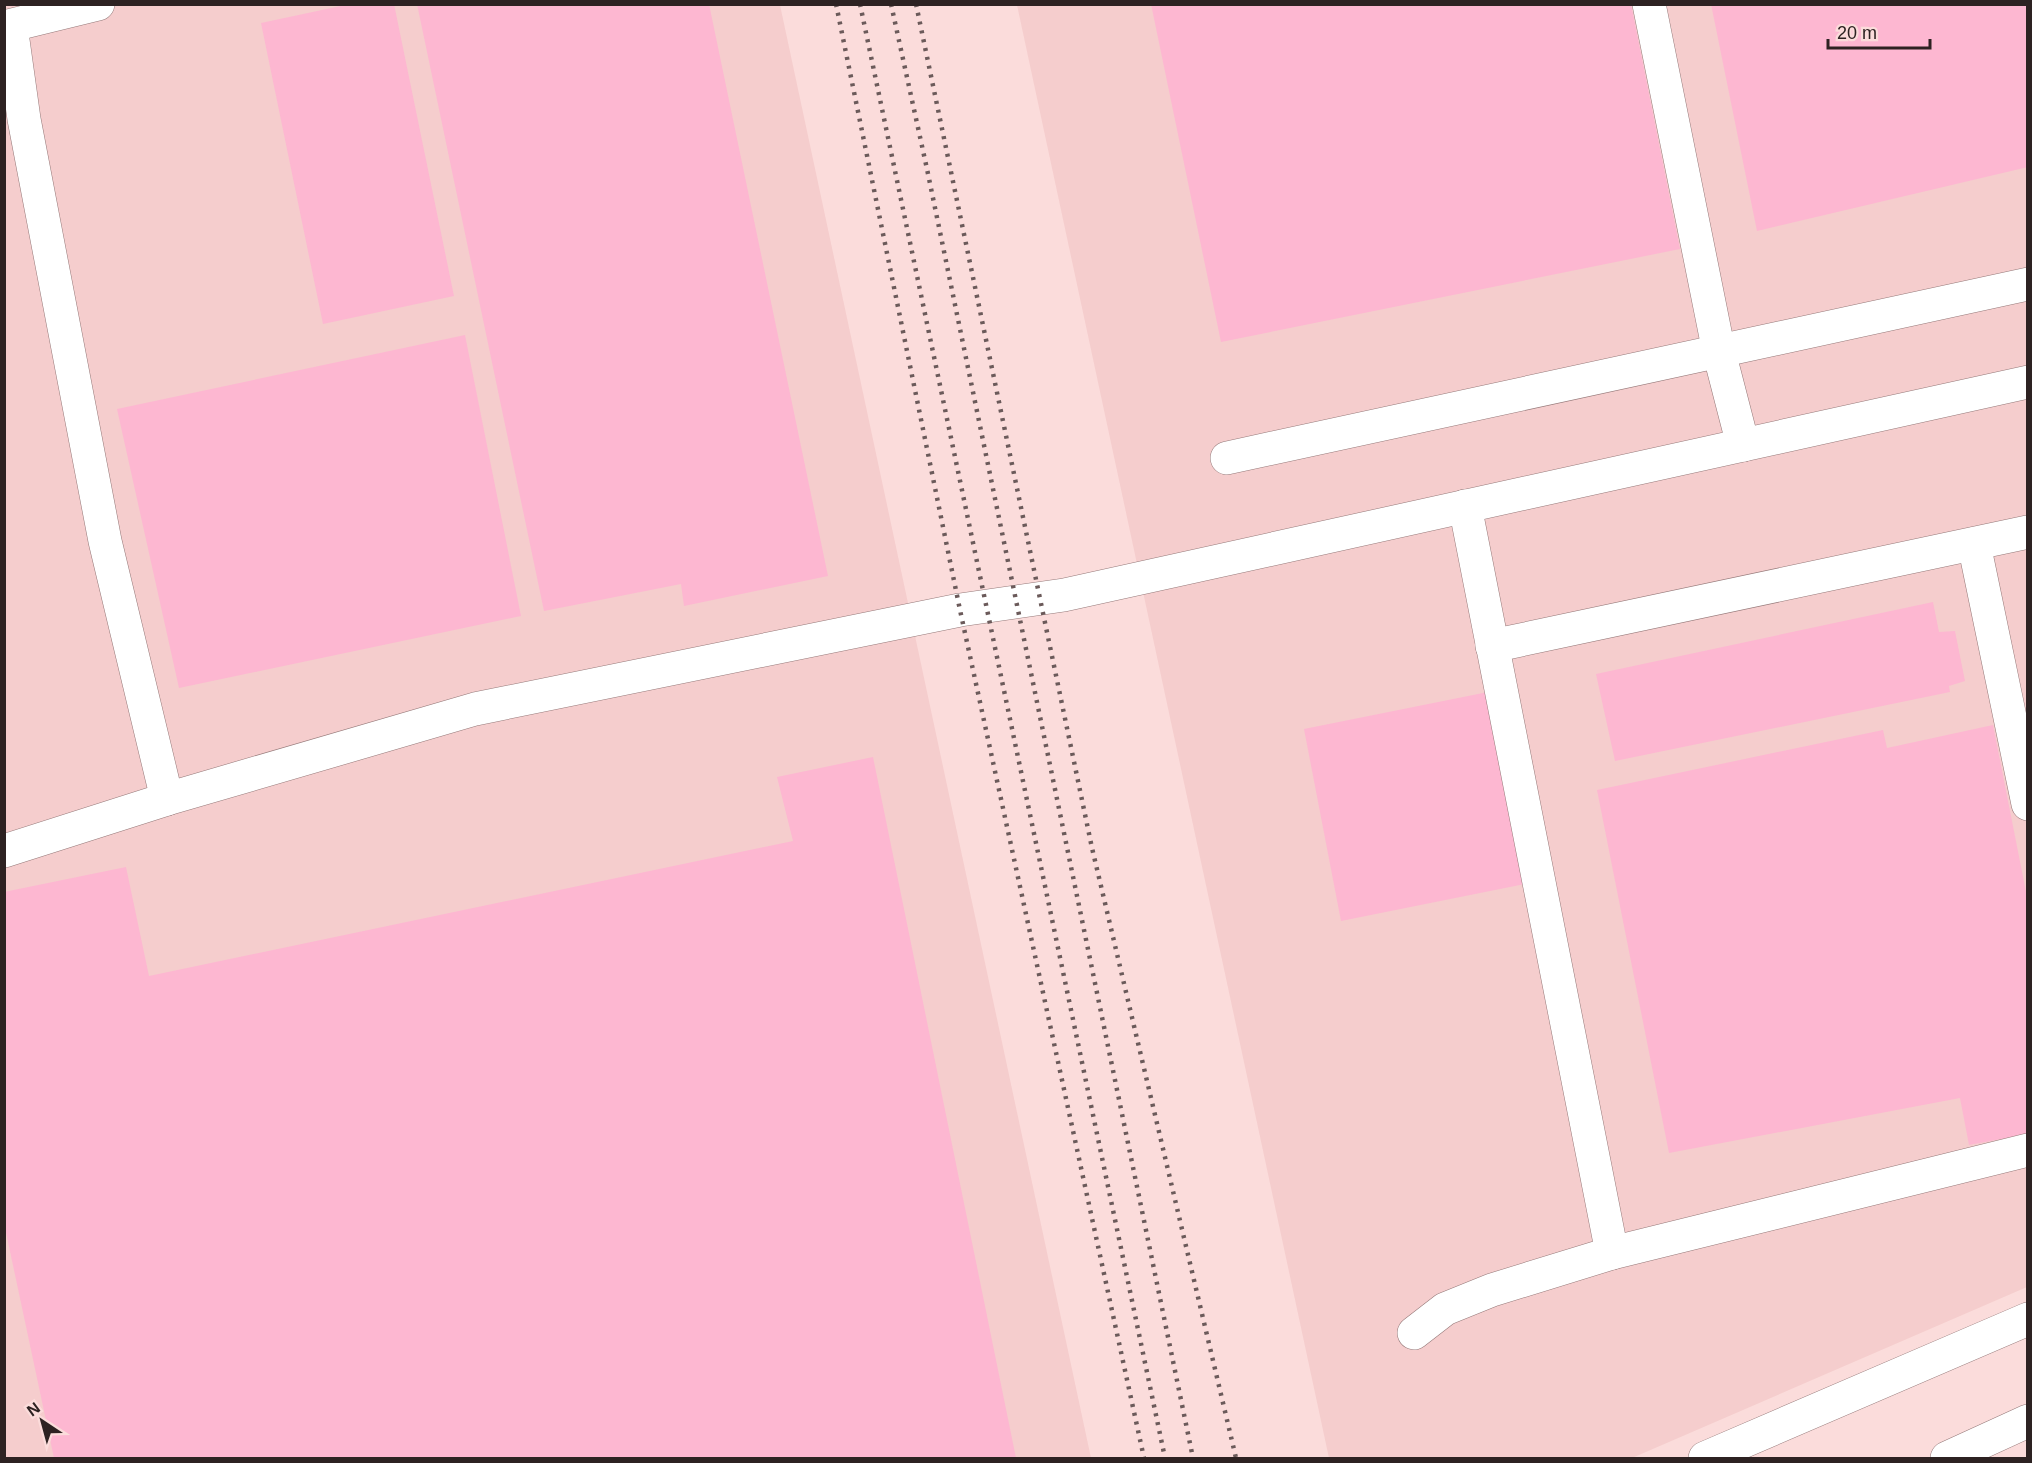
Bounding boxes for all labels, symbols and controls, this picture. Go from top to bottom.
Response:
scale bar [1828,12,1930,50]
text: 20 m [1837,23,1877,43]
north arrow [12,1391,72,1451]
text: N [24,1399,43,1420]

